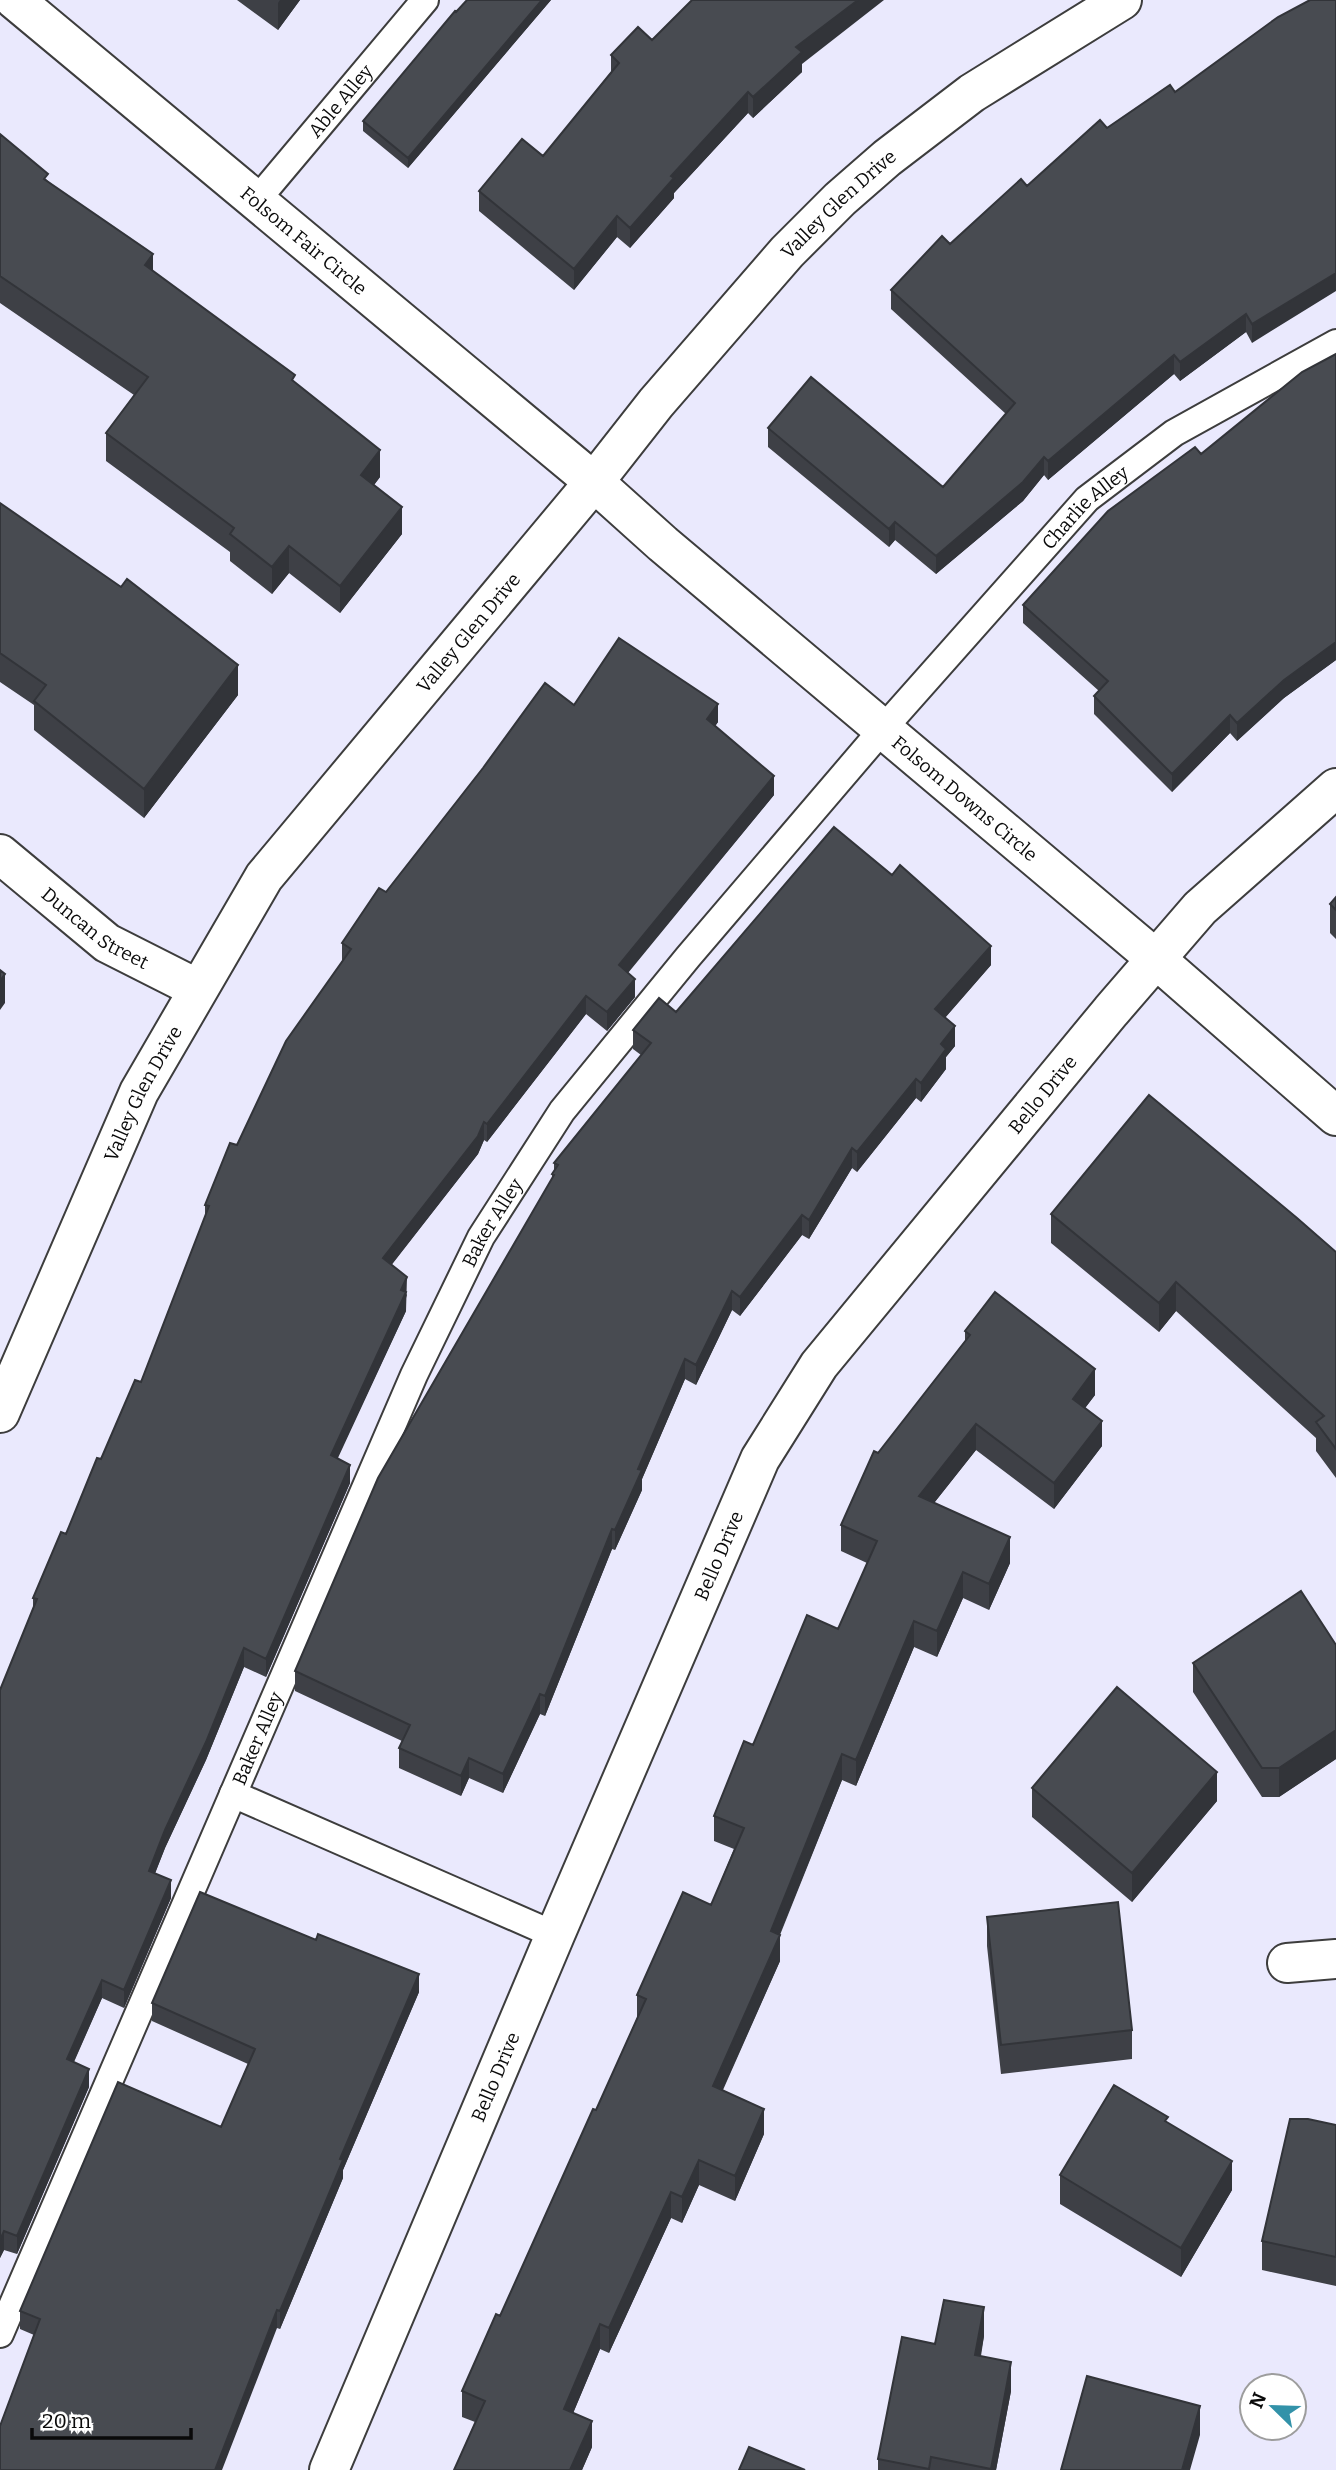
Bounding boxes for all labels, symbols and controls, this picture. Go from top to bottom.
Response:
street label: Able Alley [304,59,378,142]
street label: Valley Glen Drive [776,145,900,263]
street label: Folsom Fair Circle [236,182,371,300]
street label: Charlie Alley [1037,460,1134,554]
street label: Valley Glen Drive [412,568,525,698]
street label: Folsom Downs Circle [887,731,1042,866]
street label: Duncan Street [37,882,152,974]
street label: Valley Glen Drive [99,1022,187,1165]
street label: Bello Drive [1004,1051,1082,1139]
street label: Baker Alley [457,1173,528,1271]
street label: Bello Drive [690,1507,748,1604]
street label: Baker Alley [227,1687,288,1788]
street label: Bello Drive [467,2029,525,2125]
north arrow [1238,2372,1308,2442]
text: N [1244,2389,1271,2412]
scale bar [32,2396,191,2440]
text: 20 m [42,2408,91,2434]

